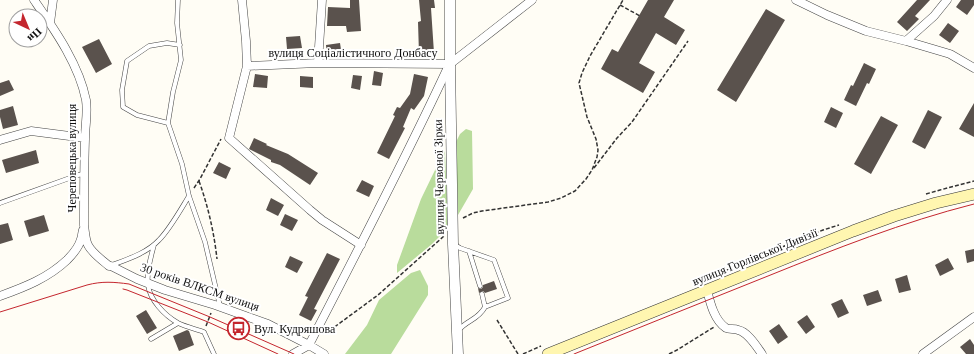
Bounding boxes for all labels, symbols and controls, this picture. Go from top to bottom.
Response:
north arrow [8,8,48,48]
text: Пн [25,26,44,45]
street label: вулиця Соціалістичного Донбасу [269,46,437,60]
street label: Череповецька вулиця [65,103,79,212]
street label: вулиця Червоної Зірки [431,119,447,235]
street label: вулиця Горлівської Дивізії [690,225,820,289]
street label: 30 років ВЛКСМ вулиця [139,260,262,314]
bus stop icon: Вул. Кудряшова [225,316,251,342]
place label: Вул. Кудряшова [254,322,336,336]

